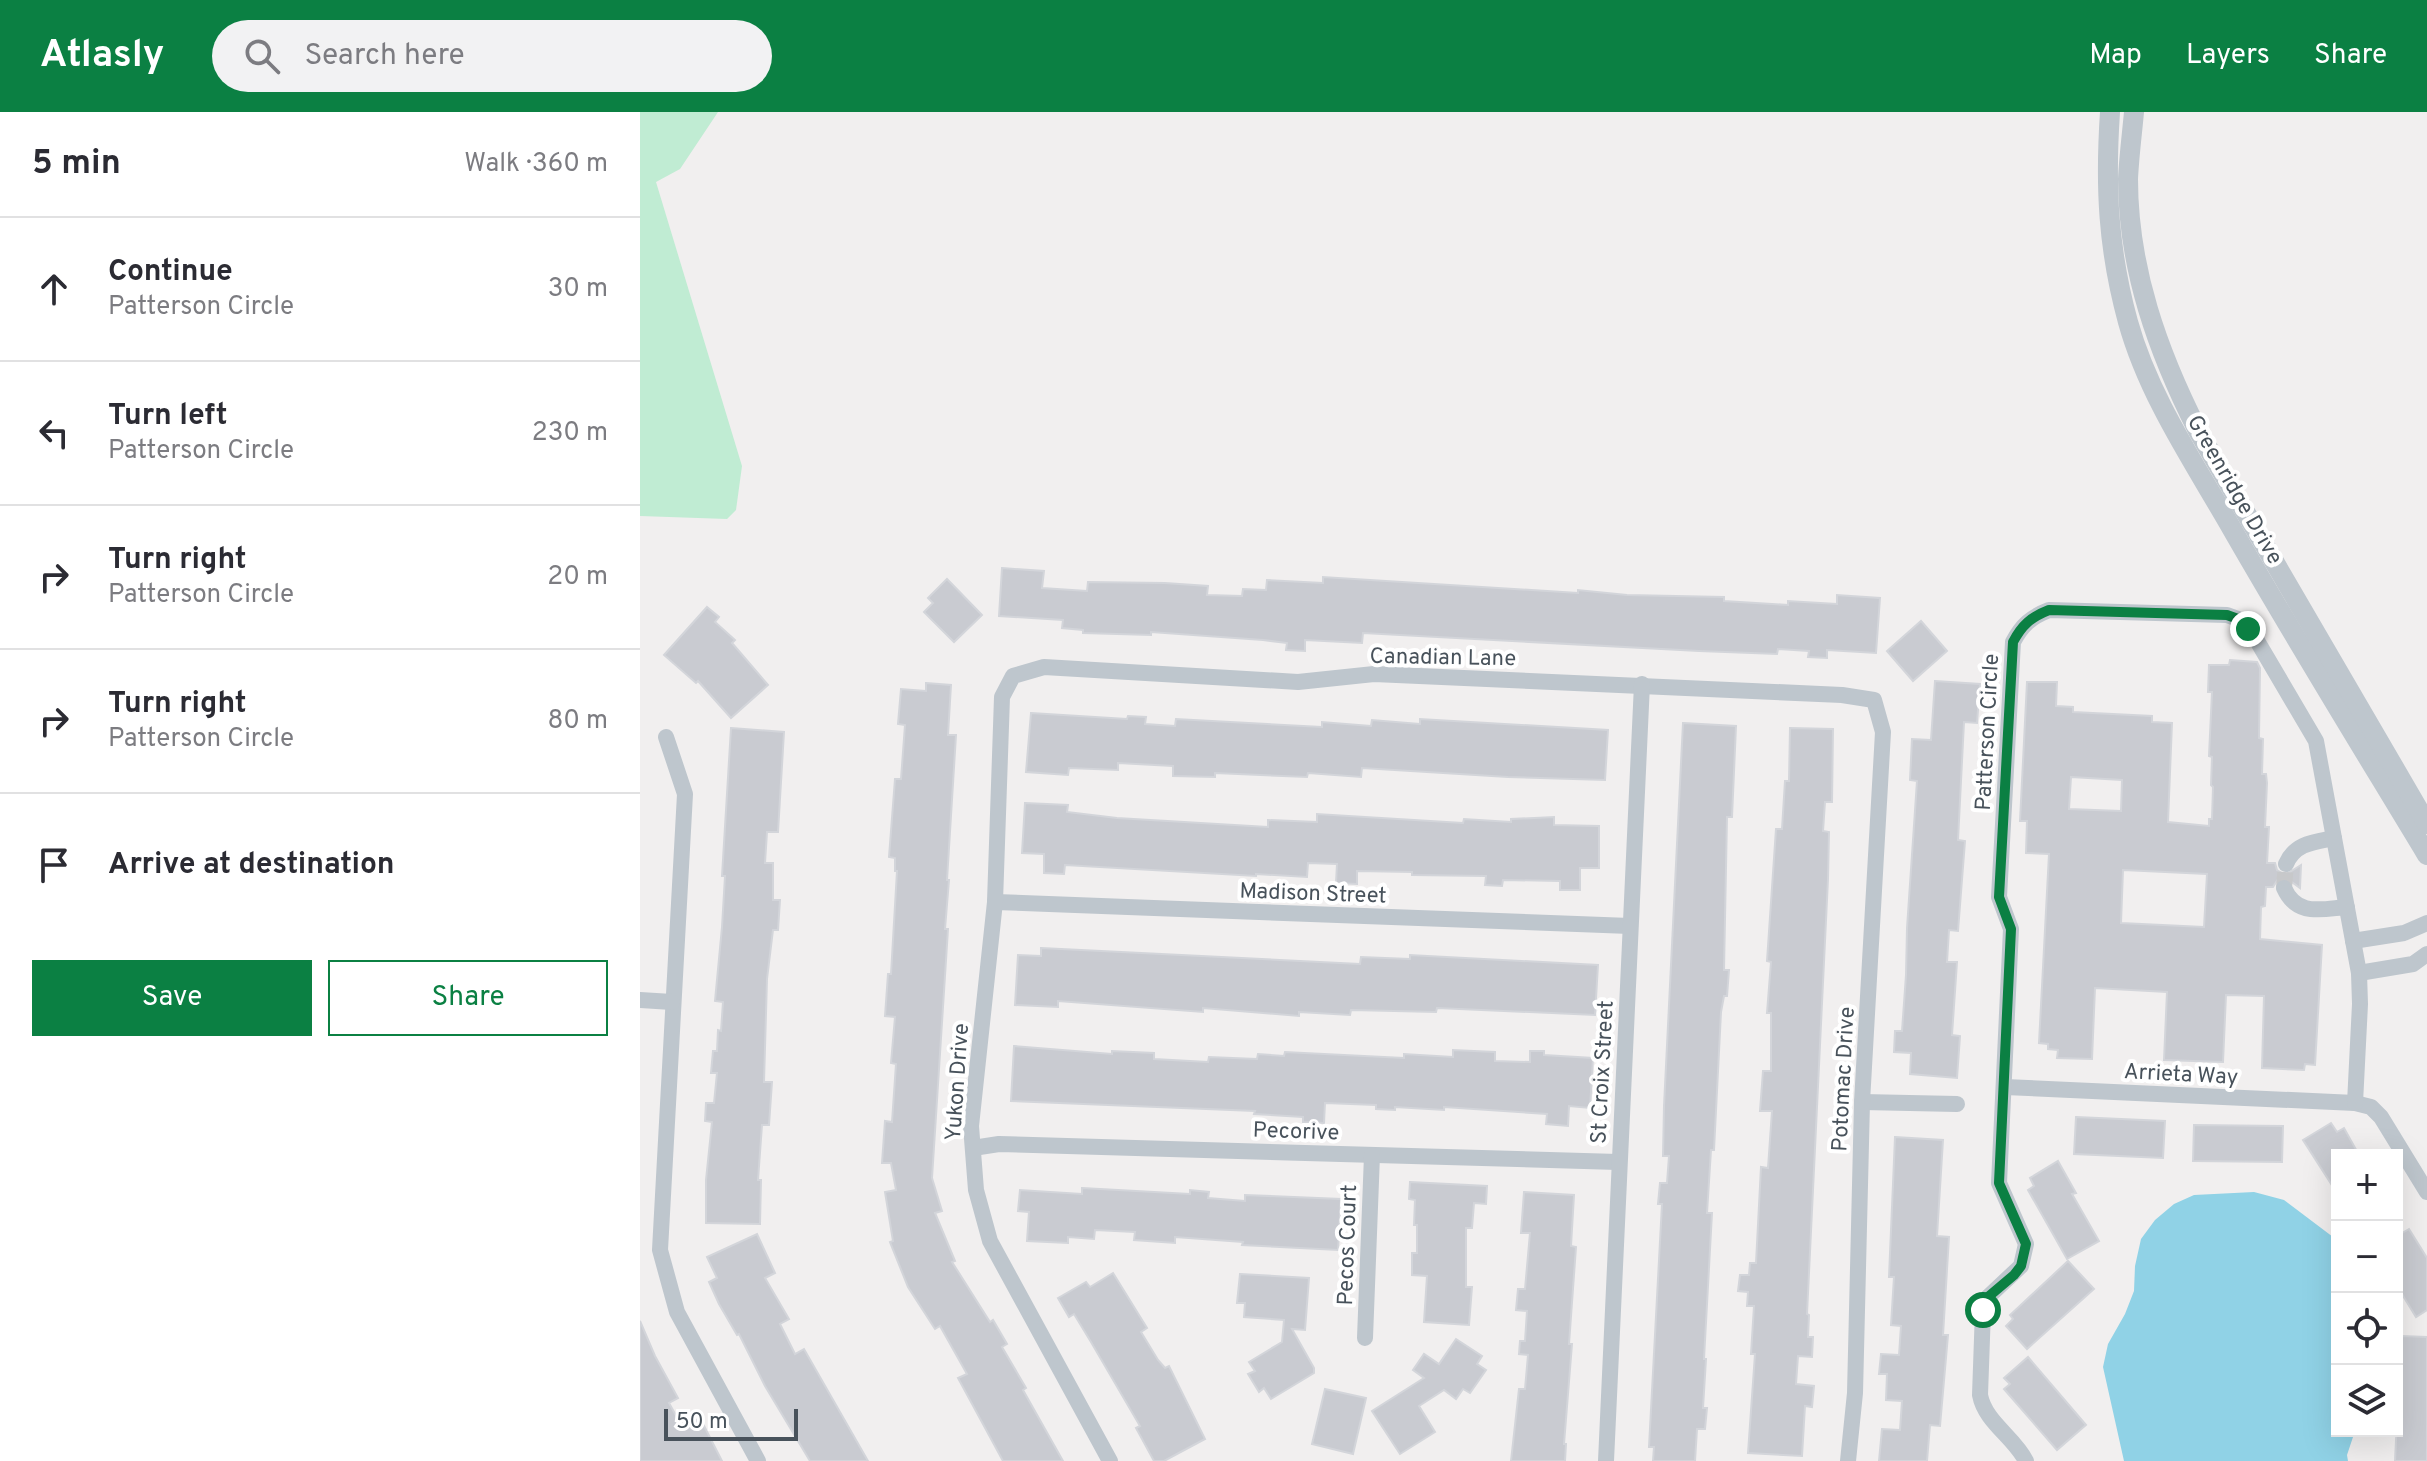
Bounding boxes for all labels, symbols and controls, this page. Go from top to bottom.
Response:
search box [212,20,772,92]
text: Atlasly [40,32,164,81]
icon: search [240,34,284,78]
text: Search here [304,38,465,75]
text: Map [2089,38,2142,74]
text: Layers [2186,38,2270,74]
text: Share [2314,38,2387,74]
text: 5 min [32,143,121,186]
text: Walk · 360 m [464,148,608,181]
text: Continue [108,254,233,291]
icon: ahead [32,267,76,311]
text: 30 m [548,273,608,306]
text: Patterson Circle [108,291,294,324]
text: Turn left [108,398,228,435]
icon: left [32,411,76,455]
street label: Greenridge Drive [2180,411,2288,570]
text: 230 m [532,417,608,450]
text: Patterson Circle [108,435,294,468]
text: Turn right [108,542,246,579]
icon: right [32,555,76,599]
text: 20 m [547,561,608,594]
text: Patterson Circle [108,579,294,612]
route end [2230,611,2266,647]
street label: Canadian Lane [1369,644,1516,673]
street label: Patterson Circle [1971,653,2006,811]
text: Turn right [108,686,246,723]
icon: right [32,699,76,743]
text: 80 m [548,705,608,738]
text: Patterson Circle [108,723,294,756]
icon: arrive [32,843,76,887]
text: Arrive at destination [108,847,394,884]
street label: Madison Street [1239,878,1387,911]
button: Save [32,960,312,1036]
button: Share [328,960,608,1036]
street label: St Croix Street [1586,1000,1621,1145]
street label: Potomac Drive [1827,1006,1862,1152]
street label: Yukon Drive [941,1022,976,1142]
street label: Arrieta Way [2123,1059,2239,1092]
street label: Pecorive [1252,1117,1340,1148]
map controls [2331,1149,2403,1437]
button: + [2331,1149,2403,1221]
street label: Pecos Court [1333,1184,1364,1306]
button: − [2331,1221,2403,1293]
route start [1965,1292,2001,1328]
button: locate [2331,1293,2403,1365]
button: layers [2331,1365,2403,1437]
scale bar [664,1405,798,1441]
text: 50 m [676,1409,728,1436]

